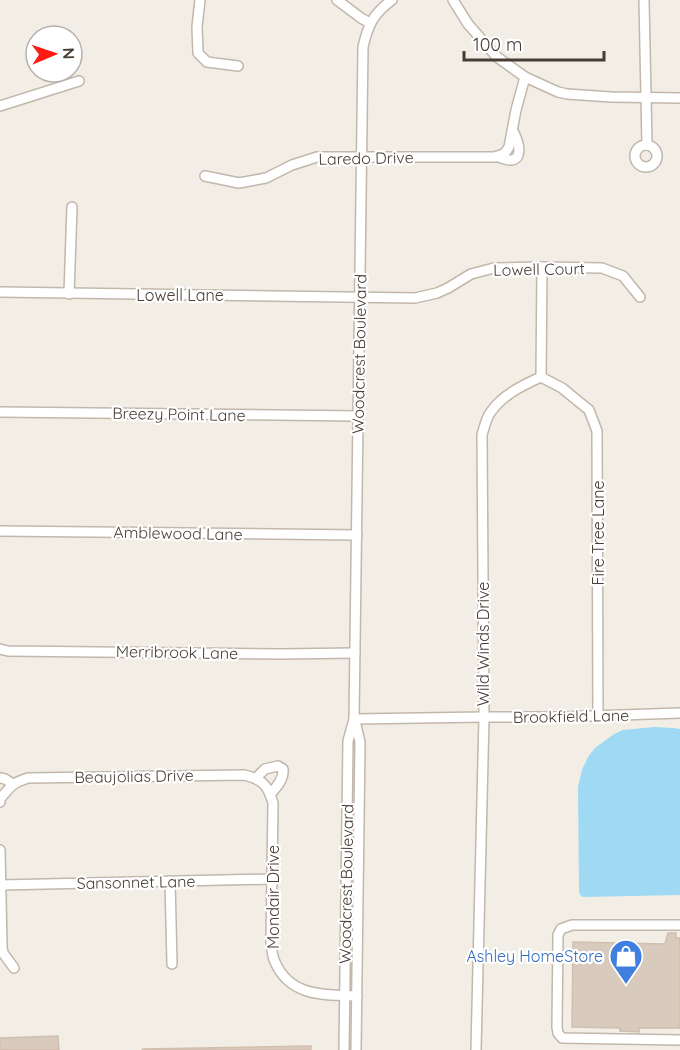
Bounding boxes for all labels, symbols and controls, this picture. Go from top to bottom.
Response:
north arrow [24,24,84,84]
scale bar [464,24,604,62]
text: 100 m [473,33,522,56]
text: N [59,47,79,60]
street label: Laredo Drive [318,147,414,169]
street label: Lowell Court [493,258,585,280]
street label: Woodcrest Boulevard [348,274,370,434]
street label: Lowell Lane [136,285,224,305]
street label: Breezy Point Lane [112,403,246,425]
street label: Fire Tree Lane [588,480,608,586]
street label: Amblewood Lane [113,522,243,544]
street label: Wild Winds Drive [473,582,493,706]
street label: Merribrook Lane [116,641,238,663]
street label: Brookfield Lane [513,705,629,727]
street label: Beaujolias Drive [74,765,194,787]
street label: Woodcrest Boulevard [335,804,357,964]
street label: Mondair Drive [263,845,283,949]
street label: Sansonnet Lane [76,871,196,893]
shop icon: Ashley HomeStore [608,938,644,985]
place label: Ashley HomeStore [466,946,603,966]

